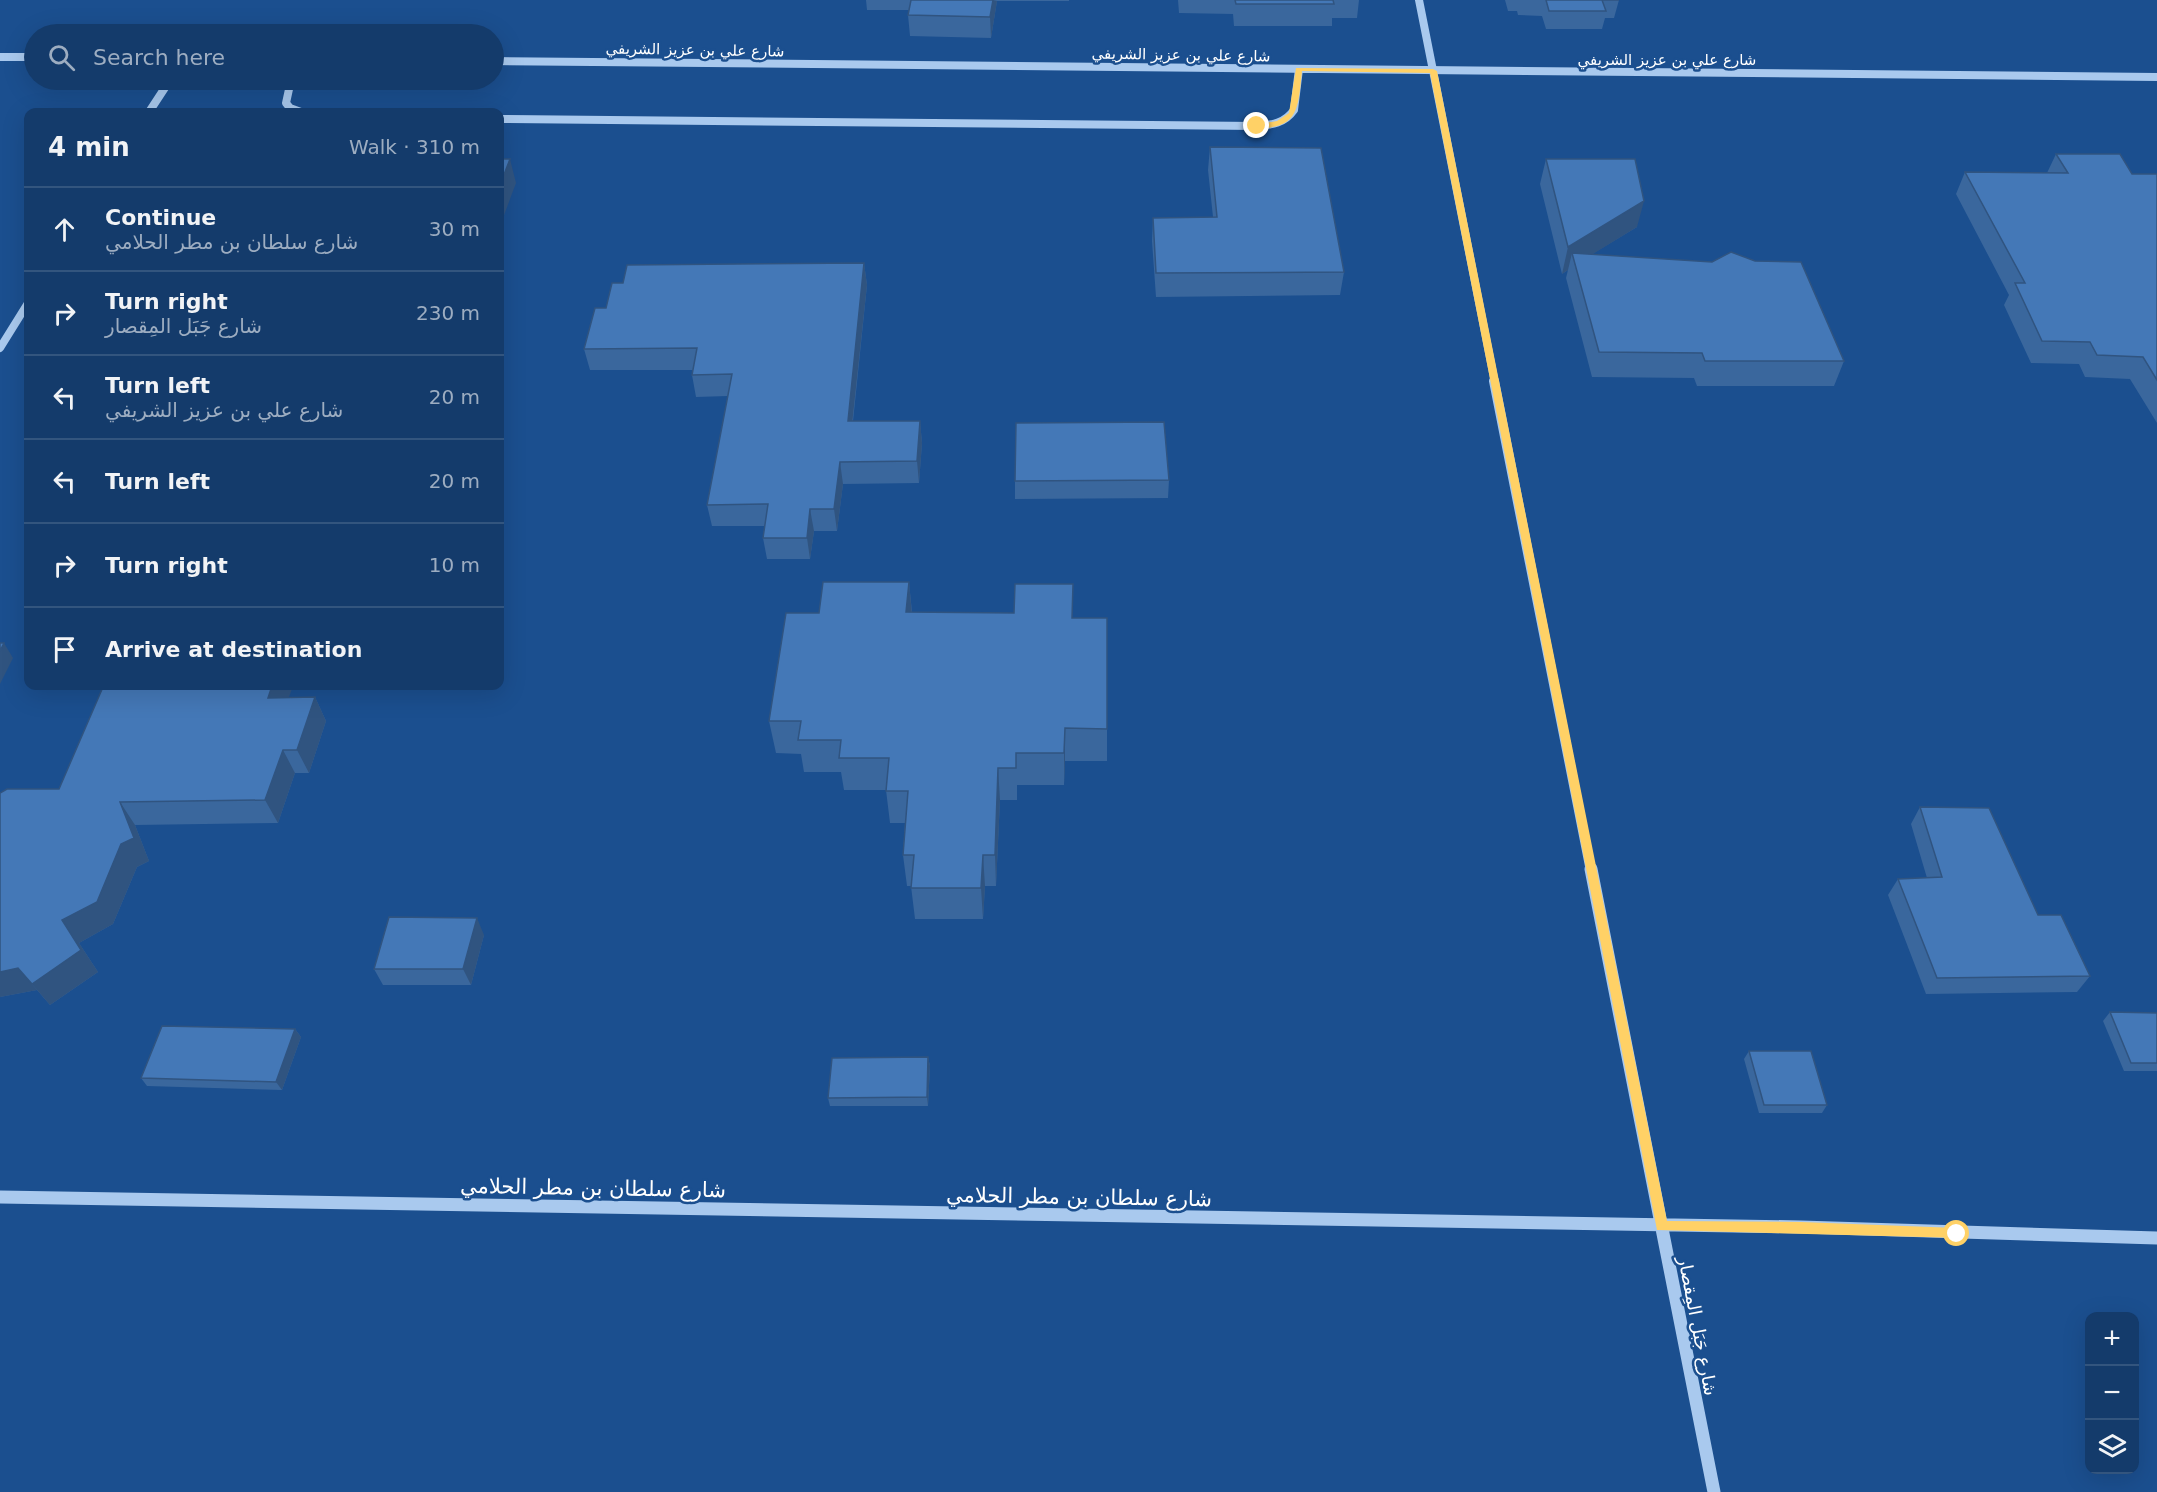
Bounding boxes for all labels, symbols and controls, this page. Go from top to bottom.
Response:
search box [24,24,504,90]
street label: شارع علي بن عزيز الشريفي [605,39,785,62]
icon: search [45,41,78,74]
street label: شارع علي بن عزيز الشريفي [1091,44,1271,67]
text: Search here [93,45,225,70]
street label: شارع علي بن عزيز الشريفي [1578,51,1756,70]
route end [1243,112,1269,138]
text: 4 min [48,132,130,162]
text: Walk · 310 m [349,135,480,159]
text: Continue [105,205,216,230]
icon: ahead [48,213,81,246]
text: 30 m [429,217,480,241]
text: شارع سلطان بن مطر الحلامي [105,230,358,254]
text: Turn right [105,289,228,314]
icon: right [48,297,81,330]
text: 230 m [416,301,480,325]
text: شارع جَبَل المِقصار [105,314,262,338]
text: Turn left [105,373,210,398]
icon: left [48,381,81,414]
text: 20 m [429,385,480,409]
text: شارع علي بن عزيز الشريفي [105,398,343,422]
icon: left [48,465,81,498]
text: Turn left [105,469,210,494]
text: 20 m [429,469,480,493]
icon: right [48,549,81,582]
text: Turn right [105,553,228,578]
text: 10 m [429,553,480,577]
icon: arrive [48,633,81,666]
text: Arrive at destination [105,637,362,662]
street label: شارع سلطان بن مطر الحلامي [460,1174,726,1202]
street label: شارع سلطان بن مطر الحلامي [946,1183,1212,1211]
route start [1943,1220,1969,1246]
street label: شارع جَبَل المِقصار [1673,1254,1722,1398]
map controls [2085,1312,2139,1474]
button: + [2085,1312,2139,1366]
button: − [2085,1366,2139,1420]
button: layers [2085,1420,2139,1474]

